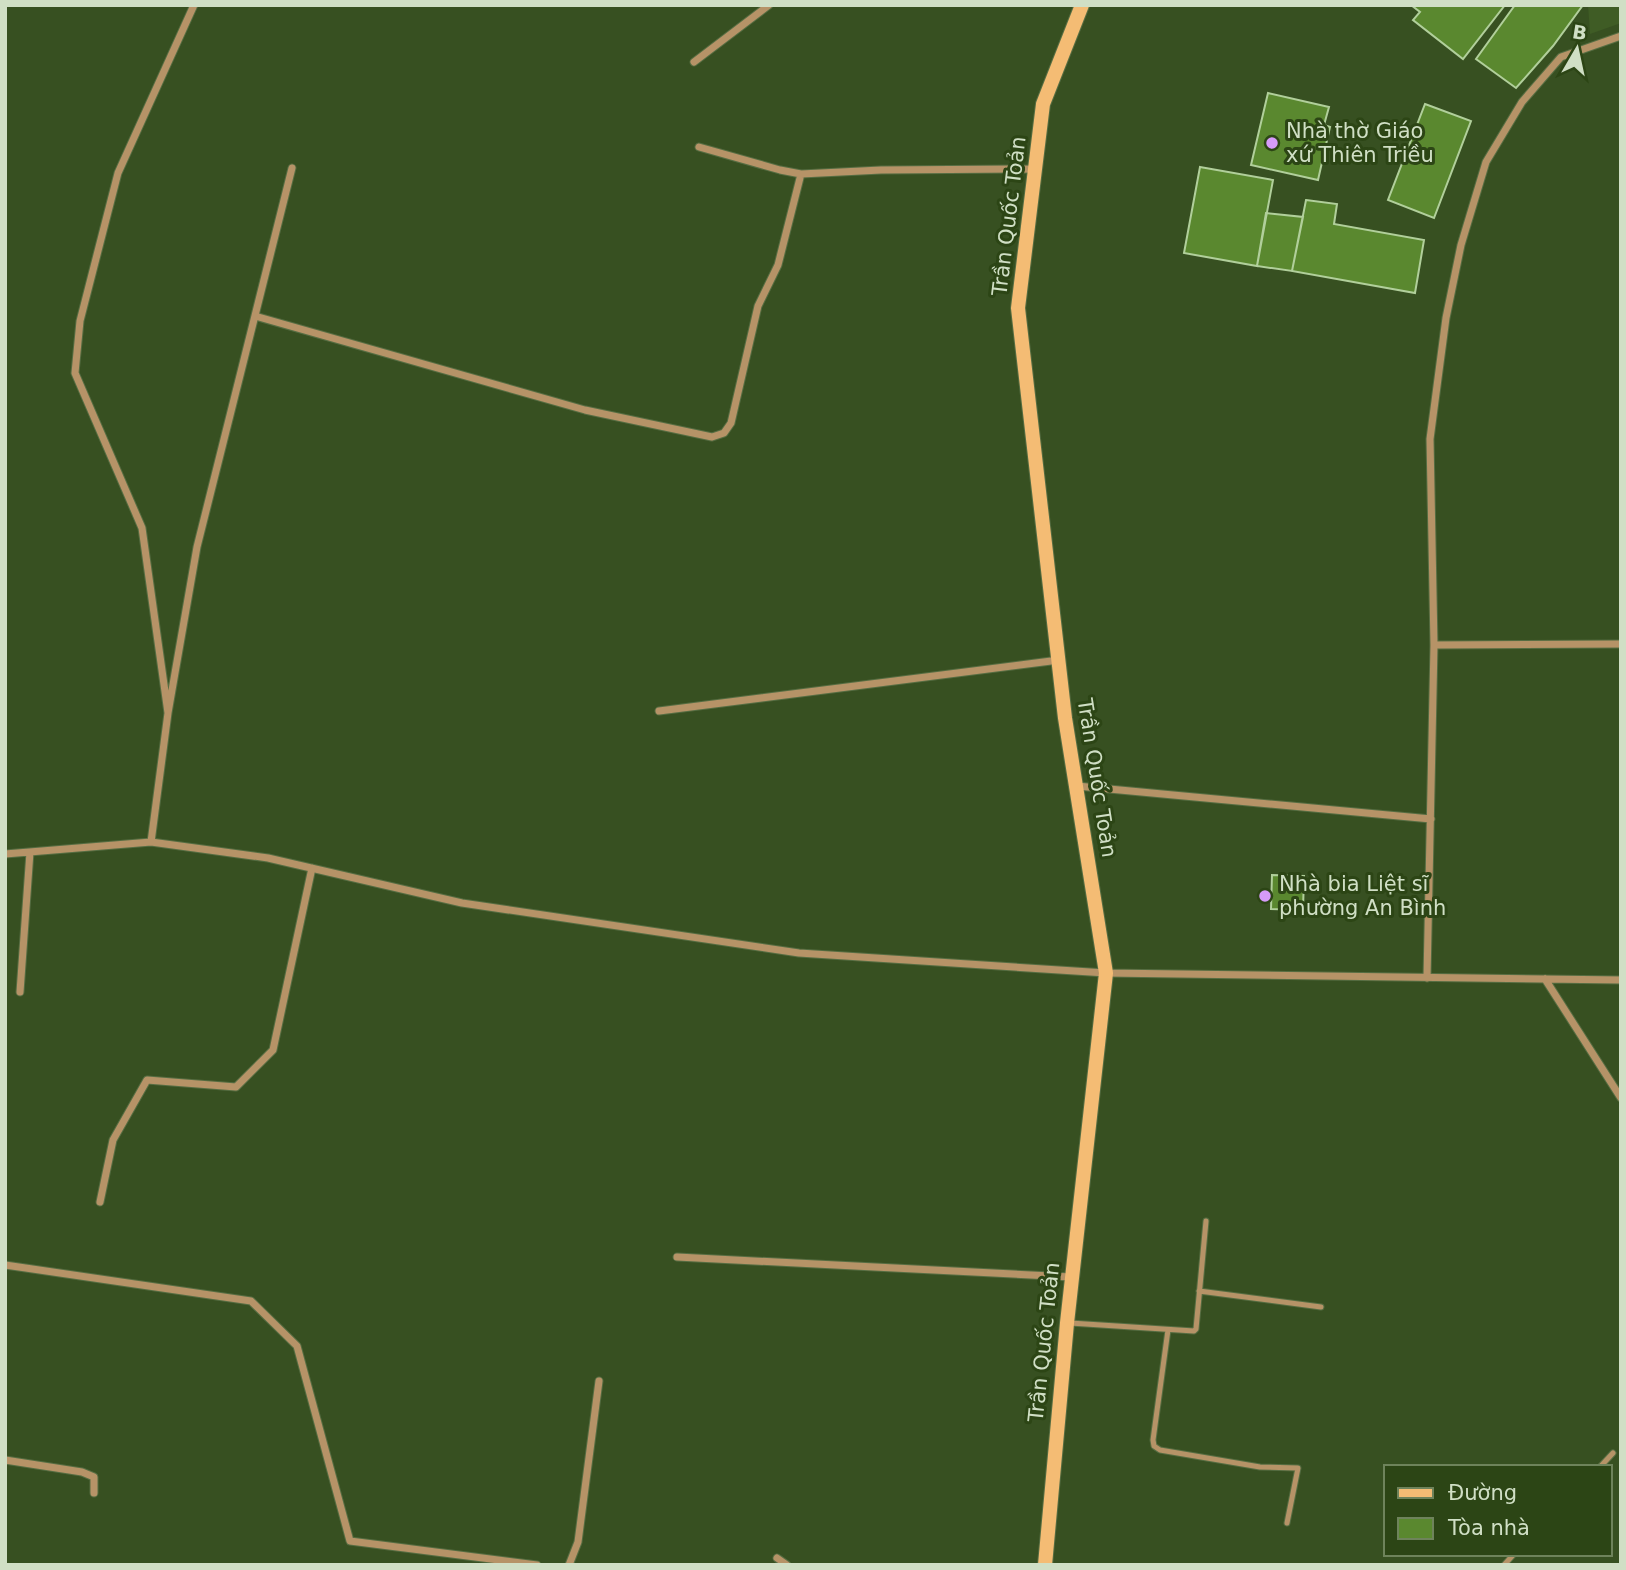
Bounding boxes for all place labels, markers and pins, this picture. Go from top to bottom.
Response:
place label: Nhà thờ Giáo xứ Thiên Triều [1286,119,1434,167]
marker: Nhà thờ Giáo xứ Thiên Triều [1264,135,1280,151]
place label: Nhà bia Liệt sĩ phường An Bình [1279,872,1446,920]
marker: Nhà bia Liệt sĩ phường An Bình [1257,888,1273,904]

